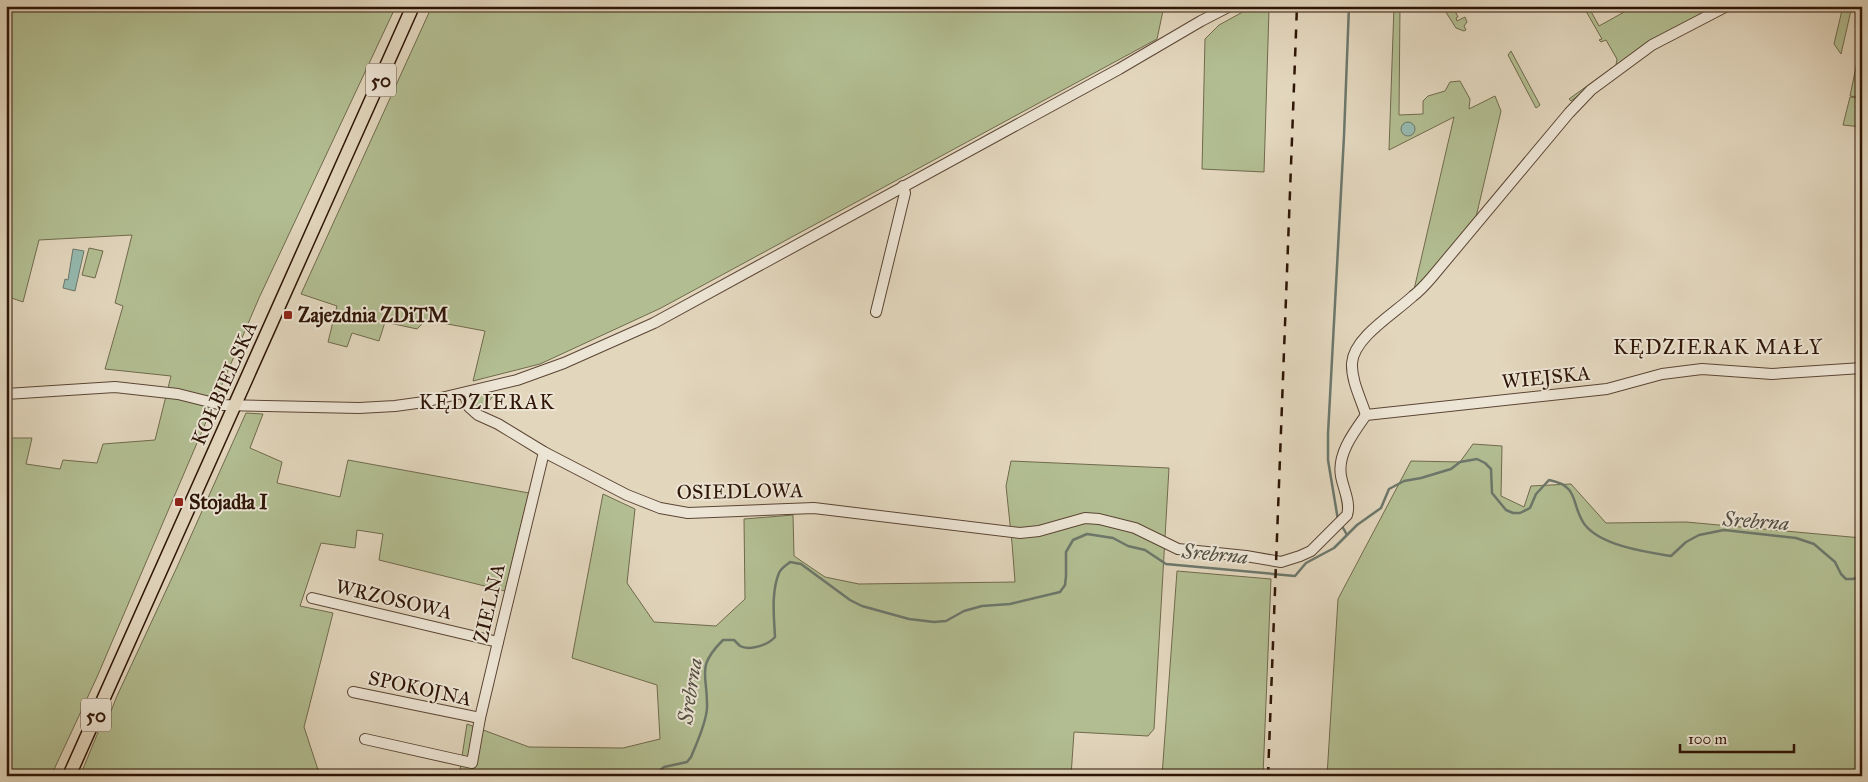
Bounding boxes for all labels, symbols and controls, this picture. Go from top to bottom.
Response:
road number: 50 [366,64,396,96]
place label: Zajezdnia ZDiTM [298,303,448,328]
marker: Zajezdnia ZDiTM [282,309,294,321]
street label: KOŁBIELSKA [186,317,262,449]
district label: KĘDZIERAK MAŁY [1613,334,1823,360]
street label: WIEJSKA [1501,360,1592,395]
district label: KĘDZIERAK [419,389,555,415]
street label: OSIEDLOWA [677,478,804,504]
place label: Stojadła I [189,490,268,515]
marker: Stojadła I [173,496,185,508]
water label: Srebrna [1721,506,1790,536]
water label: Srebrna [1180,538,1249,570]
street label: ZIELNA [468,561,510,645]
street label: WRZOSOWA [333,574,455,624]
water label: Srebrna [672,656,708,727]
street label: SPOKOJNA [366,665,474,712]
road number: 50 [81,698,111,732]
scale bar [1680,722,1794,754]
text: 100 m [1688,730,1728,748]

